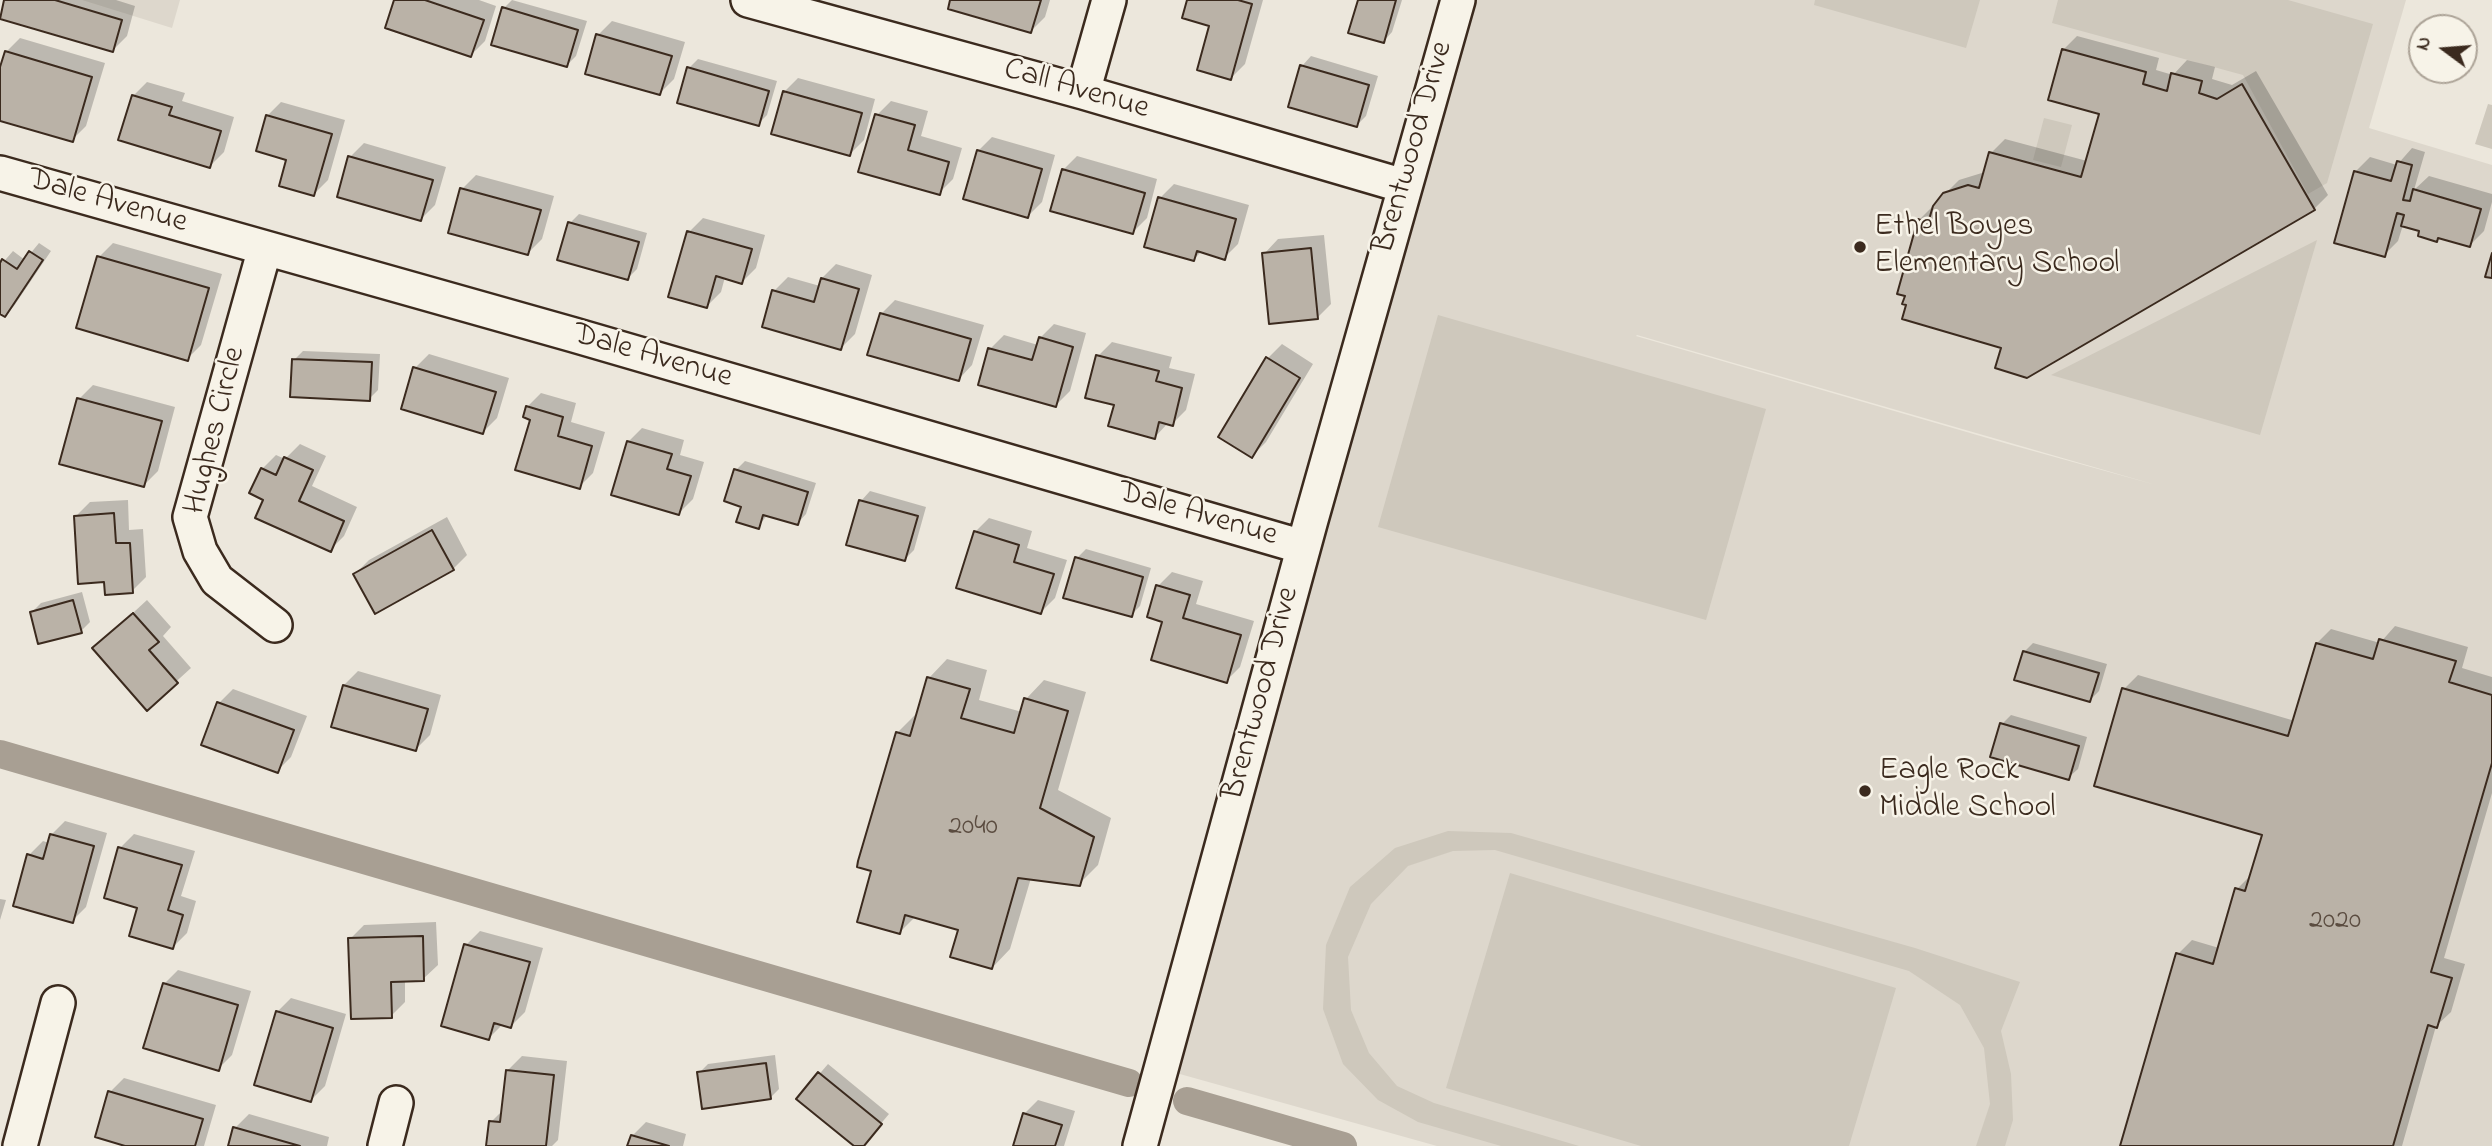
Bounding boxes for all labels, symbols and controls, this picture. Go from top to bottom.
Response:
north arrow [2408,14,2478,84]
text: N [2410,34,2439,54]
street label: Brentwood Drive [1366,37,1464,259]
street label: Call Avenue [999,52,1153,130]
street label: Dale Avenue [23,162,191,244]
place label: Ethel Boyes Elementary School [1874,210,2119,285]
marker: Ethel Boyes Elementary School [1852,239,1868,255]
street label: Dale Avenue [568,317,736,399]
street label: Hughes Circle [178,343,256,519]
street label: Dale Avenue [1113,475,1281,557]
street label: Brentwood Drive [1216,583,1310,805]
place label: Eagle Rock Middle School [1879,754,2056,829]
marker: Eagle Rock Middle School [1857,783,1873,799]
house number: 2040 [948,811,998,845]
house number: 2020 [2309,905,2361,939]

